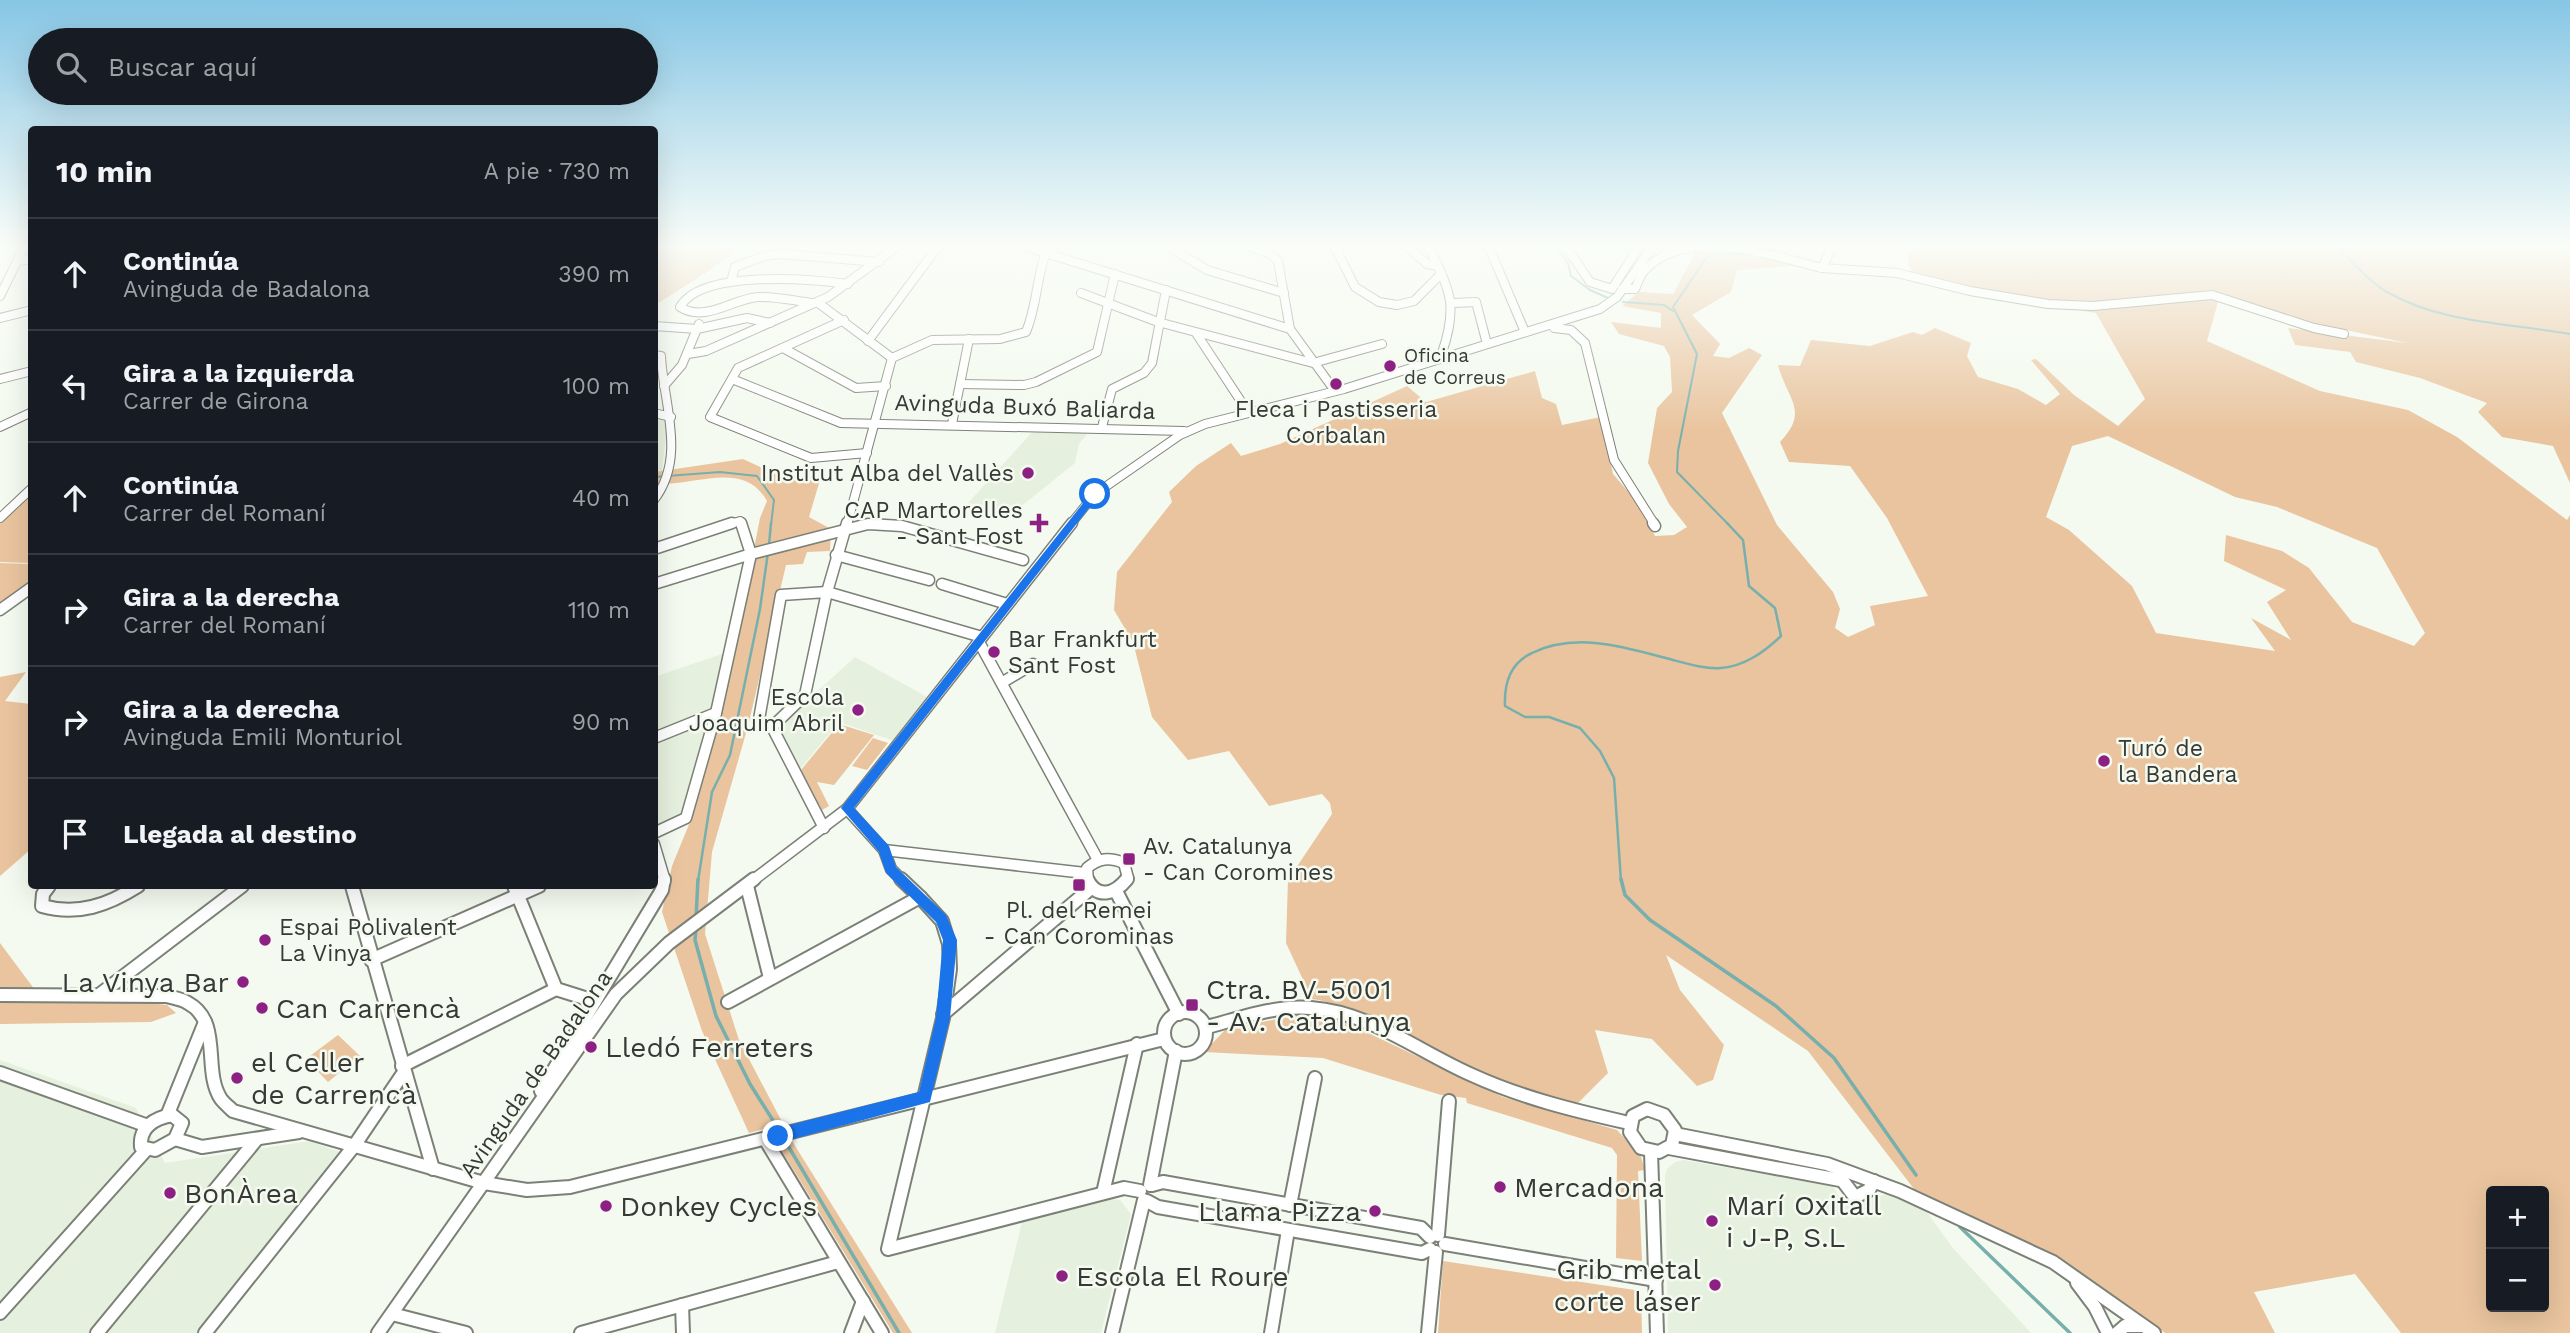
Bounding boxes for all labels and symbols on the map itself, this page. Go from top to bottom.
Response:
place label: Oficina de Correus [1404,344,1506,389]
marker: Oficina de Correus [1382,358,1398,374]
marker: Fleca i Pastisseria Corbalan [1328,376,1344,392]
street label: Avinguda Buxó Baliarda [894,389,1156,425]
place label: Fleca i Pastisseria Corbalan [1235,396,1437,449]
place label: Institut Alba del Vallès [761,460,1014,487]
marker: Institut Alba del Vallès [1020,465,1036,481]
route start [1079,478,1110,509]
place label: CAP Martorelles - Sant Fost [844,497,1023,550]
marker: CAP Martorelles - Sant Fost [1029,513,1049,533]
place label: Bar Frankfurt Sant Fost [1008,626,1157,679]
marker: Bar Frankfurt Sant Fost [986,644,1002,660]
place label: Escola Joaquim Abril [689,684,844,737]
marker: Escola Joaquim Abril [850,702,866,718]
place label: Turó de la Bandera [2118,735,2237,788]
marker: Turó de la Bandera [2096,753,2112,769]
place label: Av. Catalunya - Can Coromines [1143,833,1334,886]
marker: Av. Catalunya - Can Coromines [1121,851,1137,867]
marker: Pl. del Remei - Can Corominas [1071,877,1087,893]
place label: Pl. del Remei - Can Corominas [984,897,1174,950]
place label: Espai Polivalent La Vinya [279,914,457,967]
marker: Espai Polivalent La Vinya [257,932,273,948]
street label: Avinguda de Badalona [454,965,618,1183]
place label: La Vinya Bar [62,966,229,999]
place label: Ctra. BV-5001 - Av. Catalunya [1206,973,1411,1038]
marker: La Vinya Bar [235,974,251,990]
place label: Can Carrencà [276,992,461,1025]
marker: Ctra. BV-5001 - Av. Catalunya [1184,997,1200,1013]
marker: Can Carrencà [254,1000,270,1016]
place label: Lledó Ferreters [605,1031,814,1064]
marker: Lledó Ferreters [583,1039,599,1055]
place label: el Celler de Carrencà [251,1046,417,1111]
marker: el Celler de Carrencà [229,1070,245,1086]
route end [762,1120,793,1151]
place label: Mercadona [1514,1171,1664,1204]
place label: BonÀrea [184,1177,298,1210]
marker: Mercadona [1492,1179,1508,1195]
marker: BonÀrea [162,1185,178,1201]
place label: Marí Oxitall i J-P, S.L [1726,1189,1882,1254]
place label: Donkey Cycles [620,1190,817,1223]
place label: Llama Pizza [1198,1195,1361,1228]
marker: Donkey Cycles [598,1198,614,1214]
marker: Llama Pizza [1367,1203,1383,1219]
marker: Marí Oxitall i J-P, S.L [1704,1213,1720,1229]
place label: Grib metal corte láser [1554,1253,1701,1318]
place label: Escola El Roure [1076,1260,1289,1293]
marker: Escola El Roure [1054,1268,1070,1284]
marker: Grib metal corte láser [1707,1277,1723,1293]

